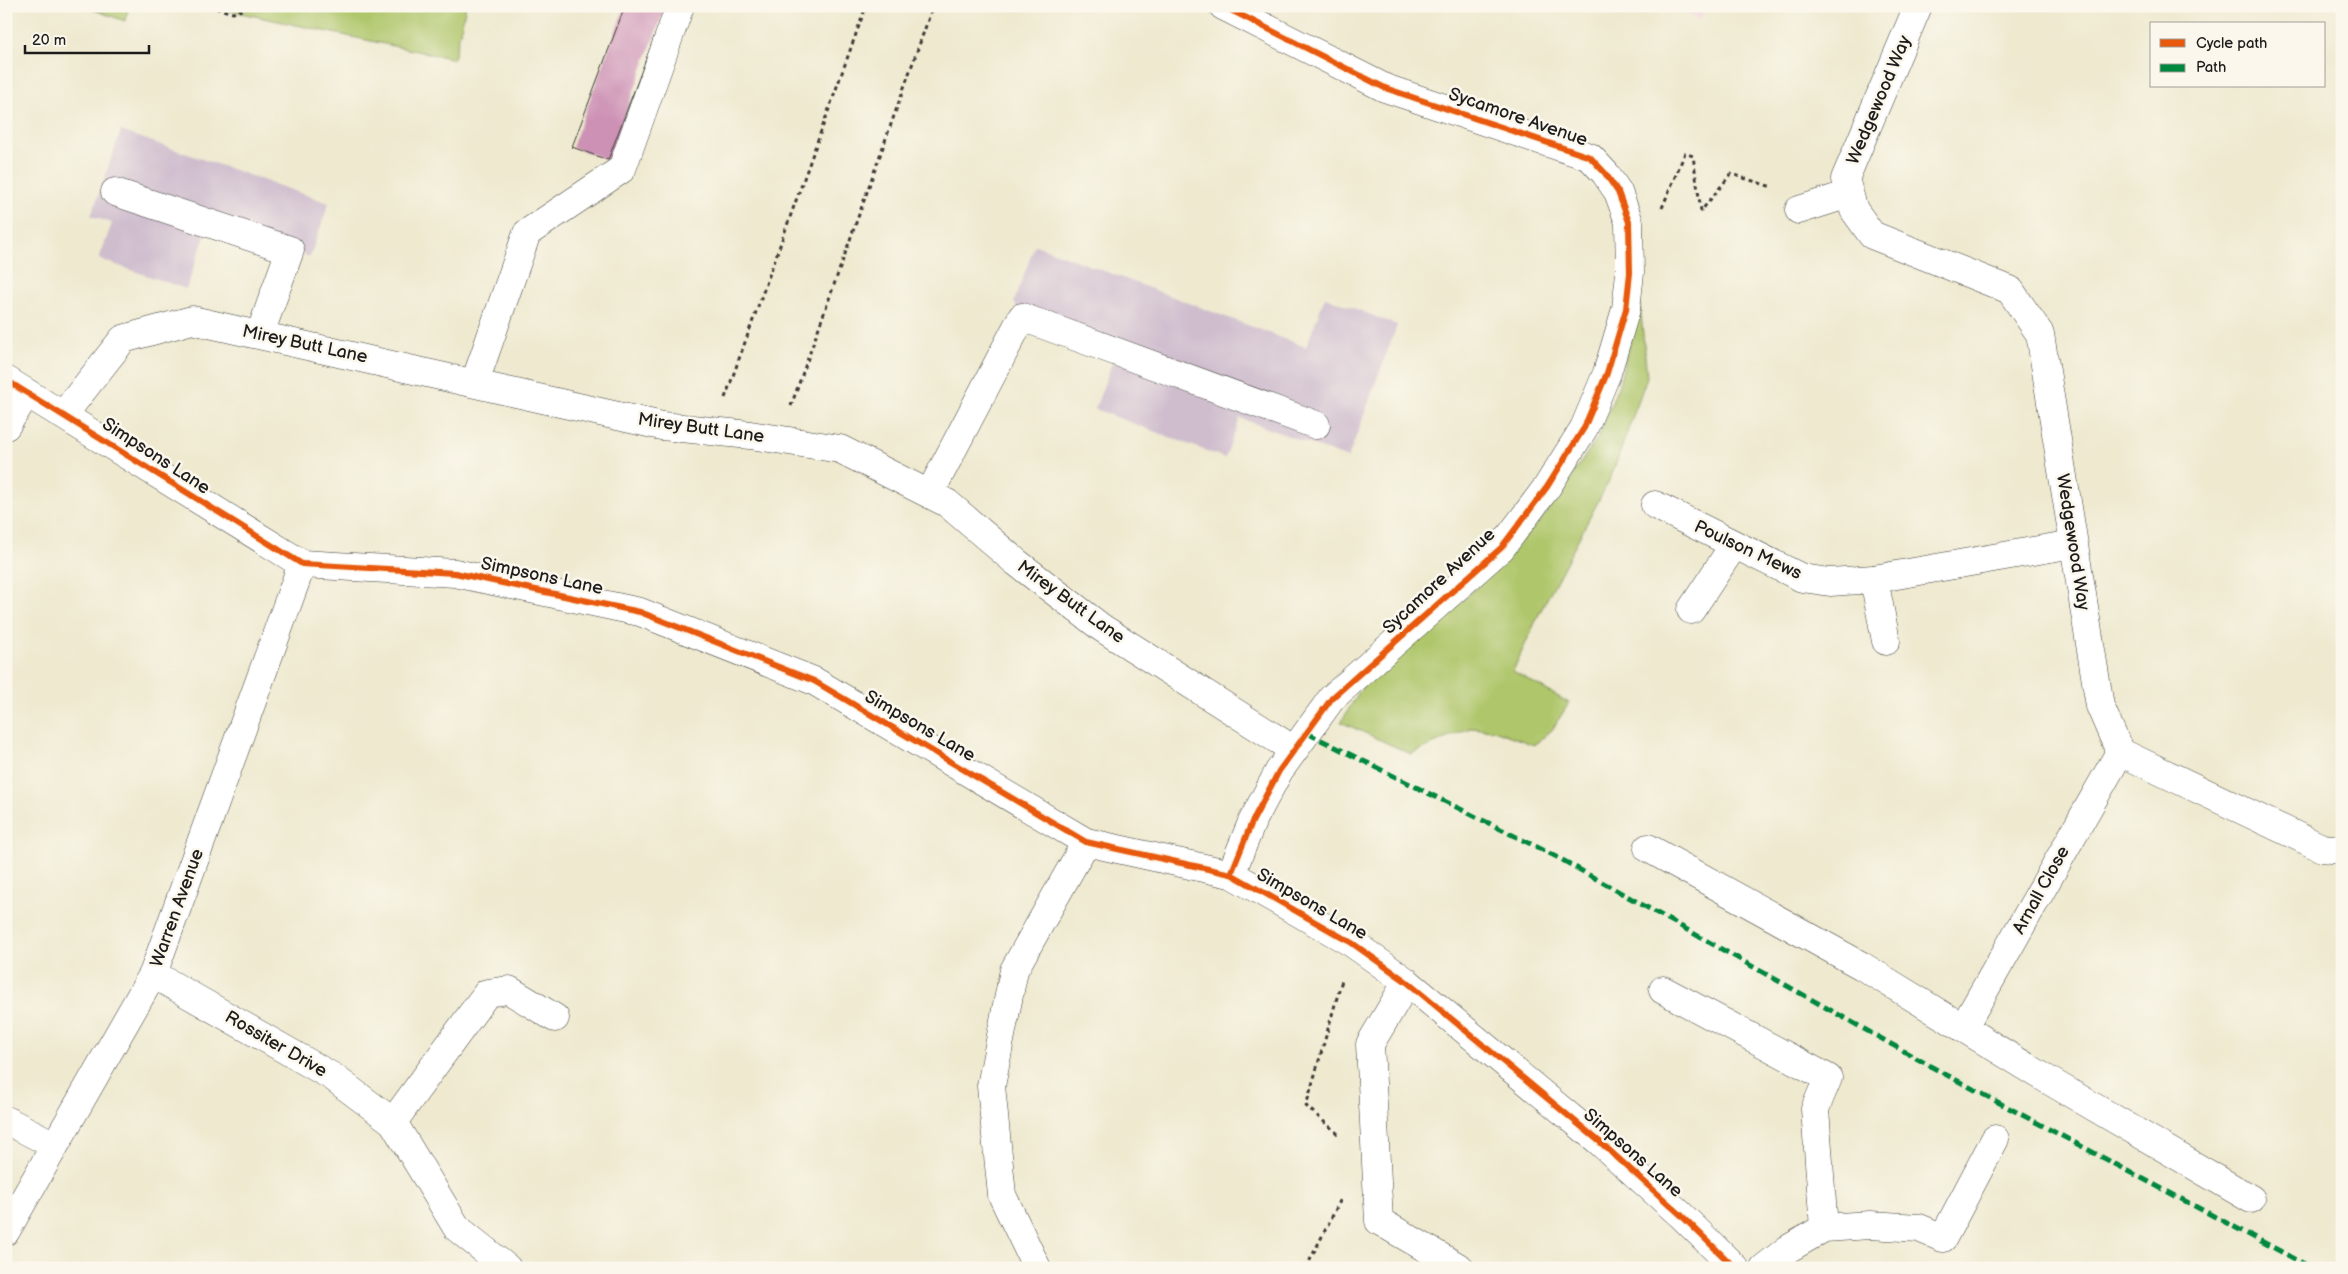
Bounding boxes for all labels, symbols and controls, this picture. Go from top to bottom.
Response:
scale bar [25,22,149,54]
legend [2150,22,2326,88]
text: 20 m [32,31,66,50]
street label: Wedgewood Way [1842,32,1916,168]
text: Cycle path [2196,34,2267,53]
text: Path [2196,58,2226,77]
street label: Sycamore Avenue [1446,83,1591,151]
street label: Mirey Butt Lane [241,320,370,368]
street label: Mirey Butt Lane [637,409,766,447]
street label: Simpsons Lane [98,413,214,499]
street label: Wedgewood Way [2052,472,2094,613]
street label: Poulson Mews [1691,516,1805,584]
street label: Sycamore Avenue [1379,523,1500,638]
street label: Simpsons Lane [479,553,605,599]
street label: Mirey Butt Lane [1013,556,1129,648]
street label: Simpsons Lane [861,686,979,766]
street label: Arnall Close [2008,842,2074,938]
street label: Warren Avenue [146,846,208,970]
street label: Simpsons Lane [1253,864,1371,944]
street label: Rossiter Drive [221,1006,331,1082]
street label: Simpsons Lane [1579,1104,1687,1202]

